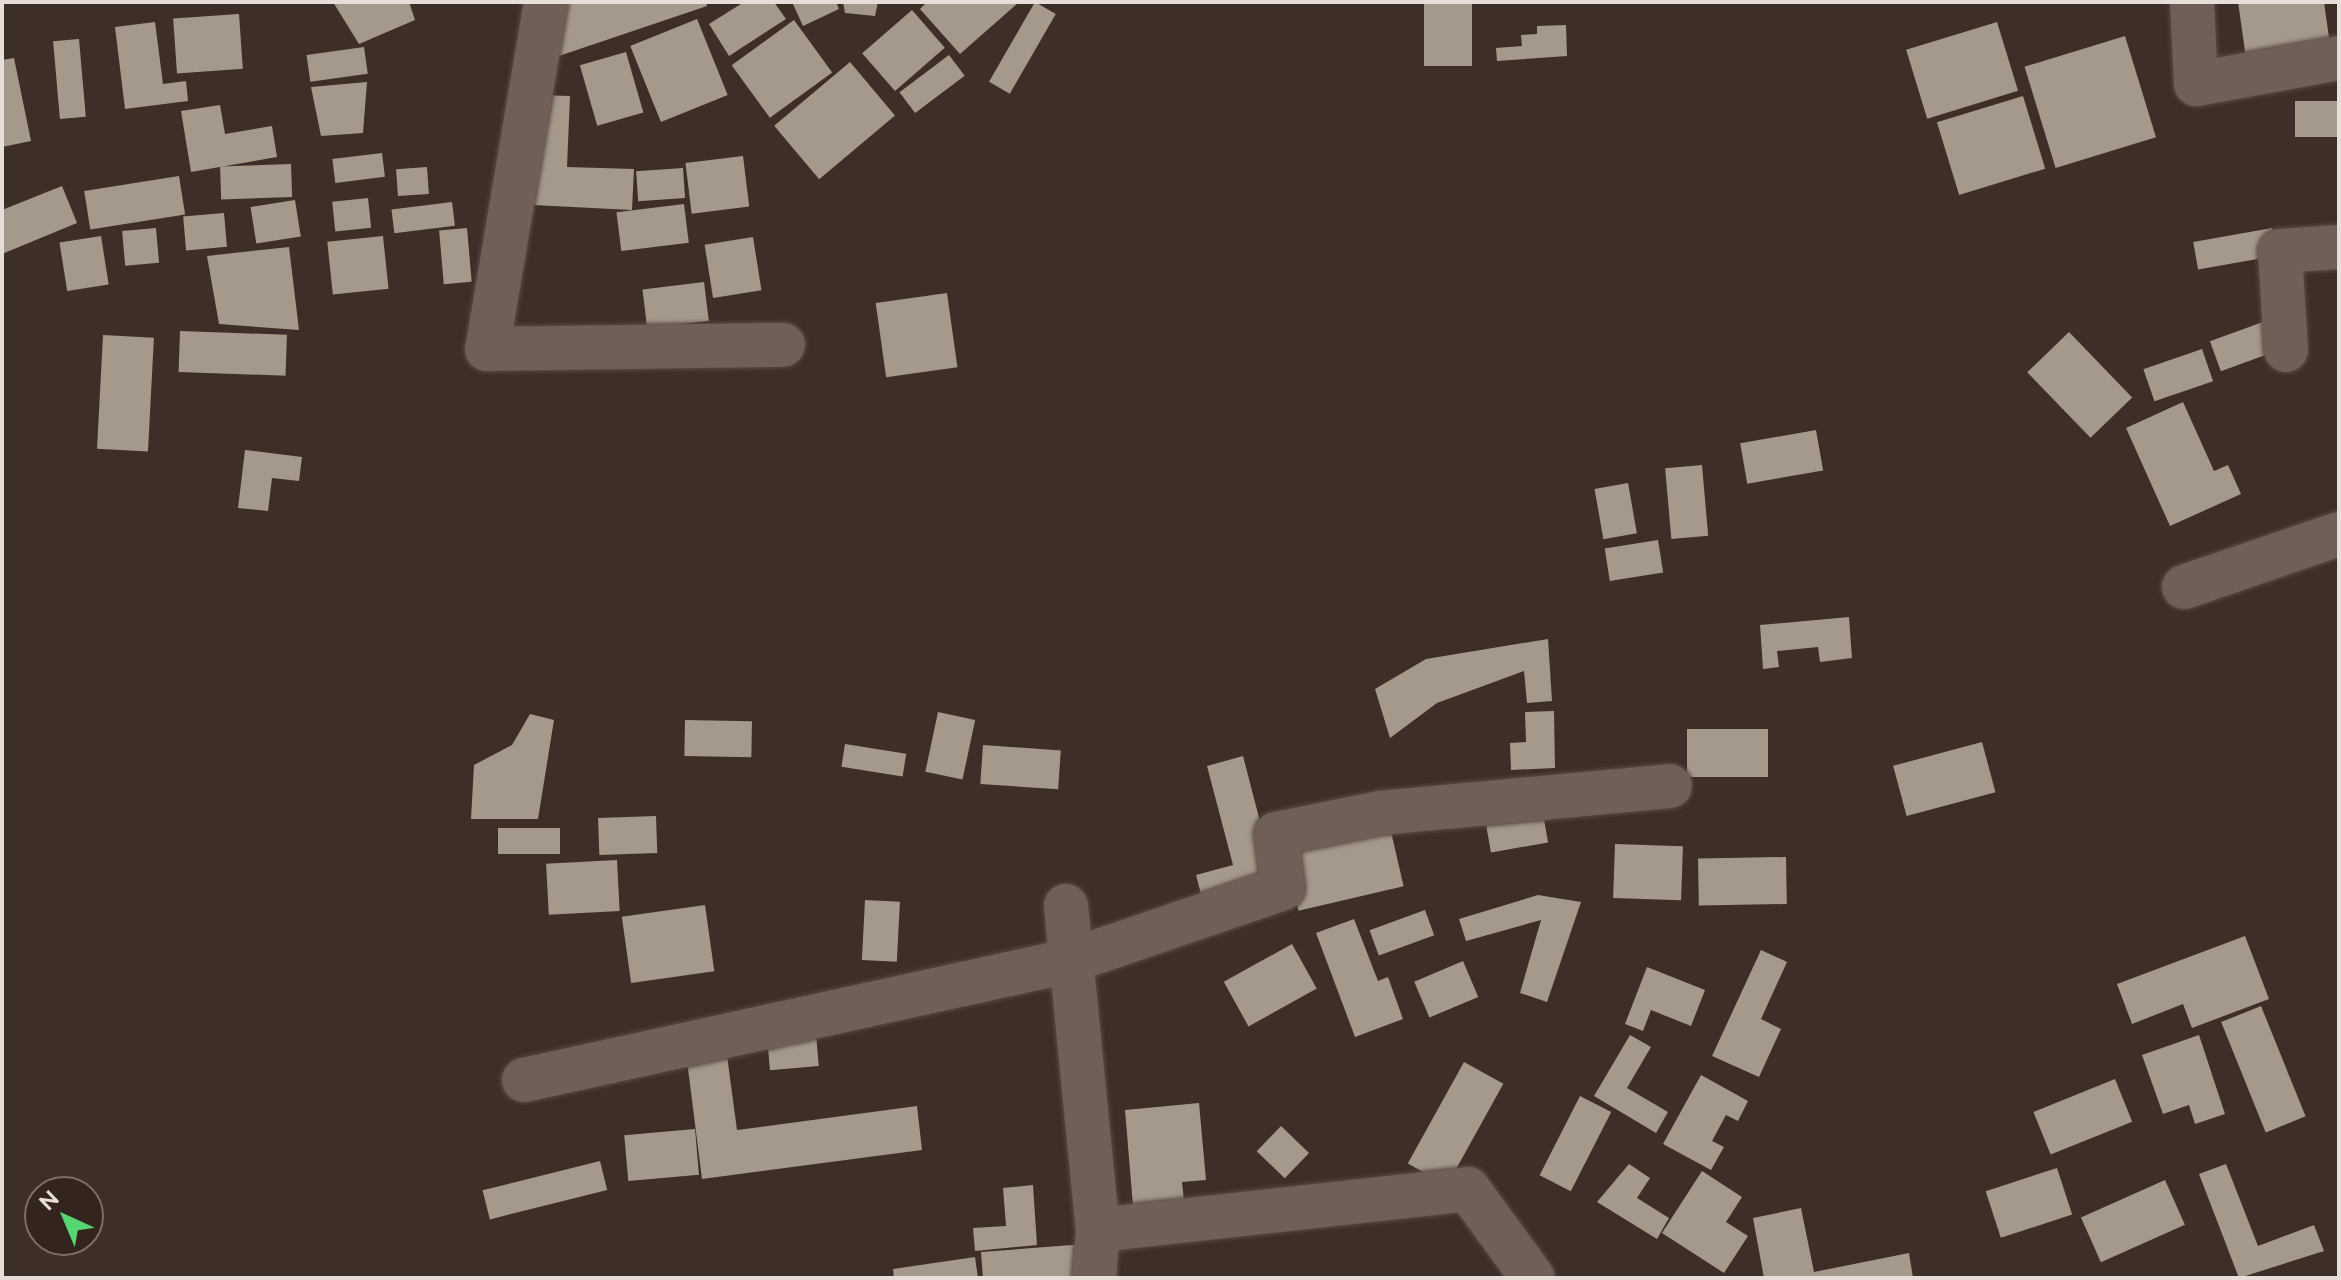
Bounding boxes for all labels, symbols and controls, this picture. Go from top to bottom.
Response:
north arrow [24,1176,104,1256]
text: N [34,1185,64,1215]

